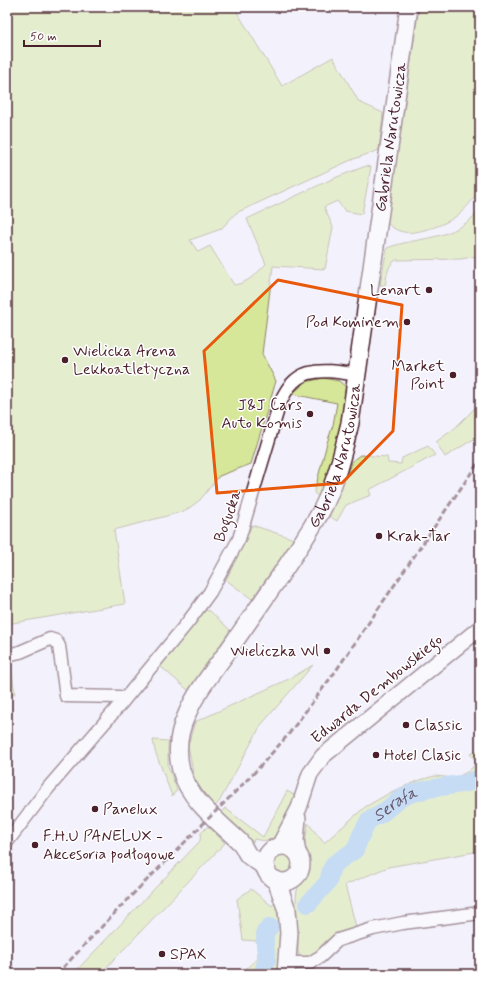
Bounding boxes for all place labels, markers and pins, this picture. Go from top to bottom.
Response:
place label: Lenart [370,280,422,301]
marker: Lenart [424,285,434,295]
place label: Pod Kominem [306,312,399,333]
marker: Pod Kominem [402,317,412,327]
place label: Wielicka Arena Lekkoatletyczna [73,341,190,380]
marker: Wielicka Arena Lekkoatletyczna [60,355,70,365]
place label: Market Point [392,356,446,395]
marker: Market Point [448,370,458,380]
place label: J&J Cars Auto Komis [221,395,302,434]
marker: J&J Cars Auto Komis [305,409,315,419]
place label: Krak-Tar [387,526,450,547]
marker: Krak-Tar [374,531,384,541]
place label: Wieliczka Wl [230,641,319,662]
marker: Wieliczka Wl [322,646,332,656]
place label: Classic [414,715,462,736]
marker: Classic [401,720,411,730]
place label: Hotel Clasic [384,745,461,766]
marker: Hotel Clasic [371,750,381,760]
place label: Panelux [103,799,158,820]
marker: Panelux [90,804,100,814]
place label: F.H.U PANELUX - Akcesoria podłogowe [43,826,175,865]
marker: F.H.U PANELUX - Akcesoria podłogowe [30,840,40,850]
place label: SPAX [170,944,207,965]
marker: SPAX [157,949,167,959]

